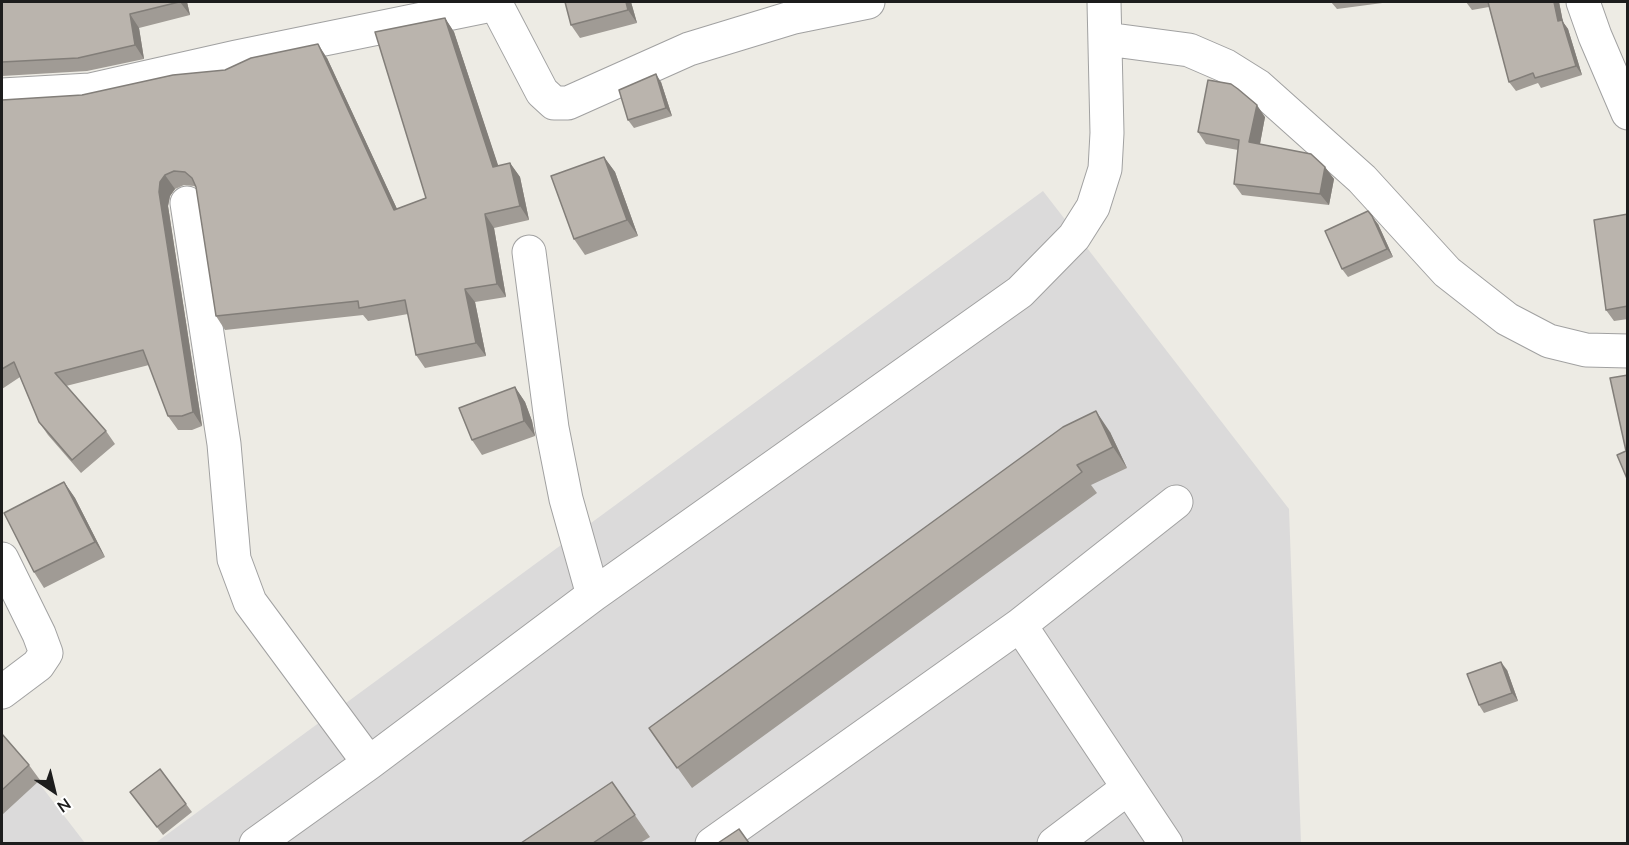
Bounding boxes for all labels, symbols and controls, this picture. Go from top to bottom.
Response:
north arrow [24,761,84,821]
text: N [54,794,75,817]

